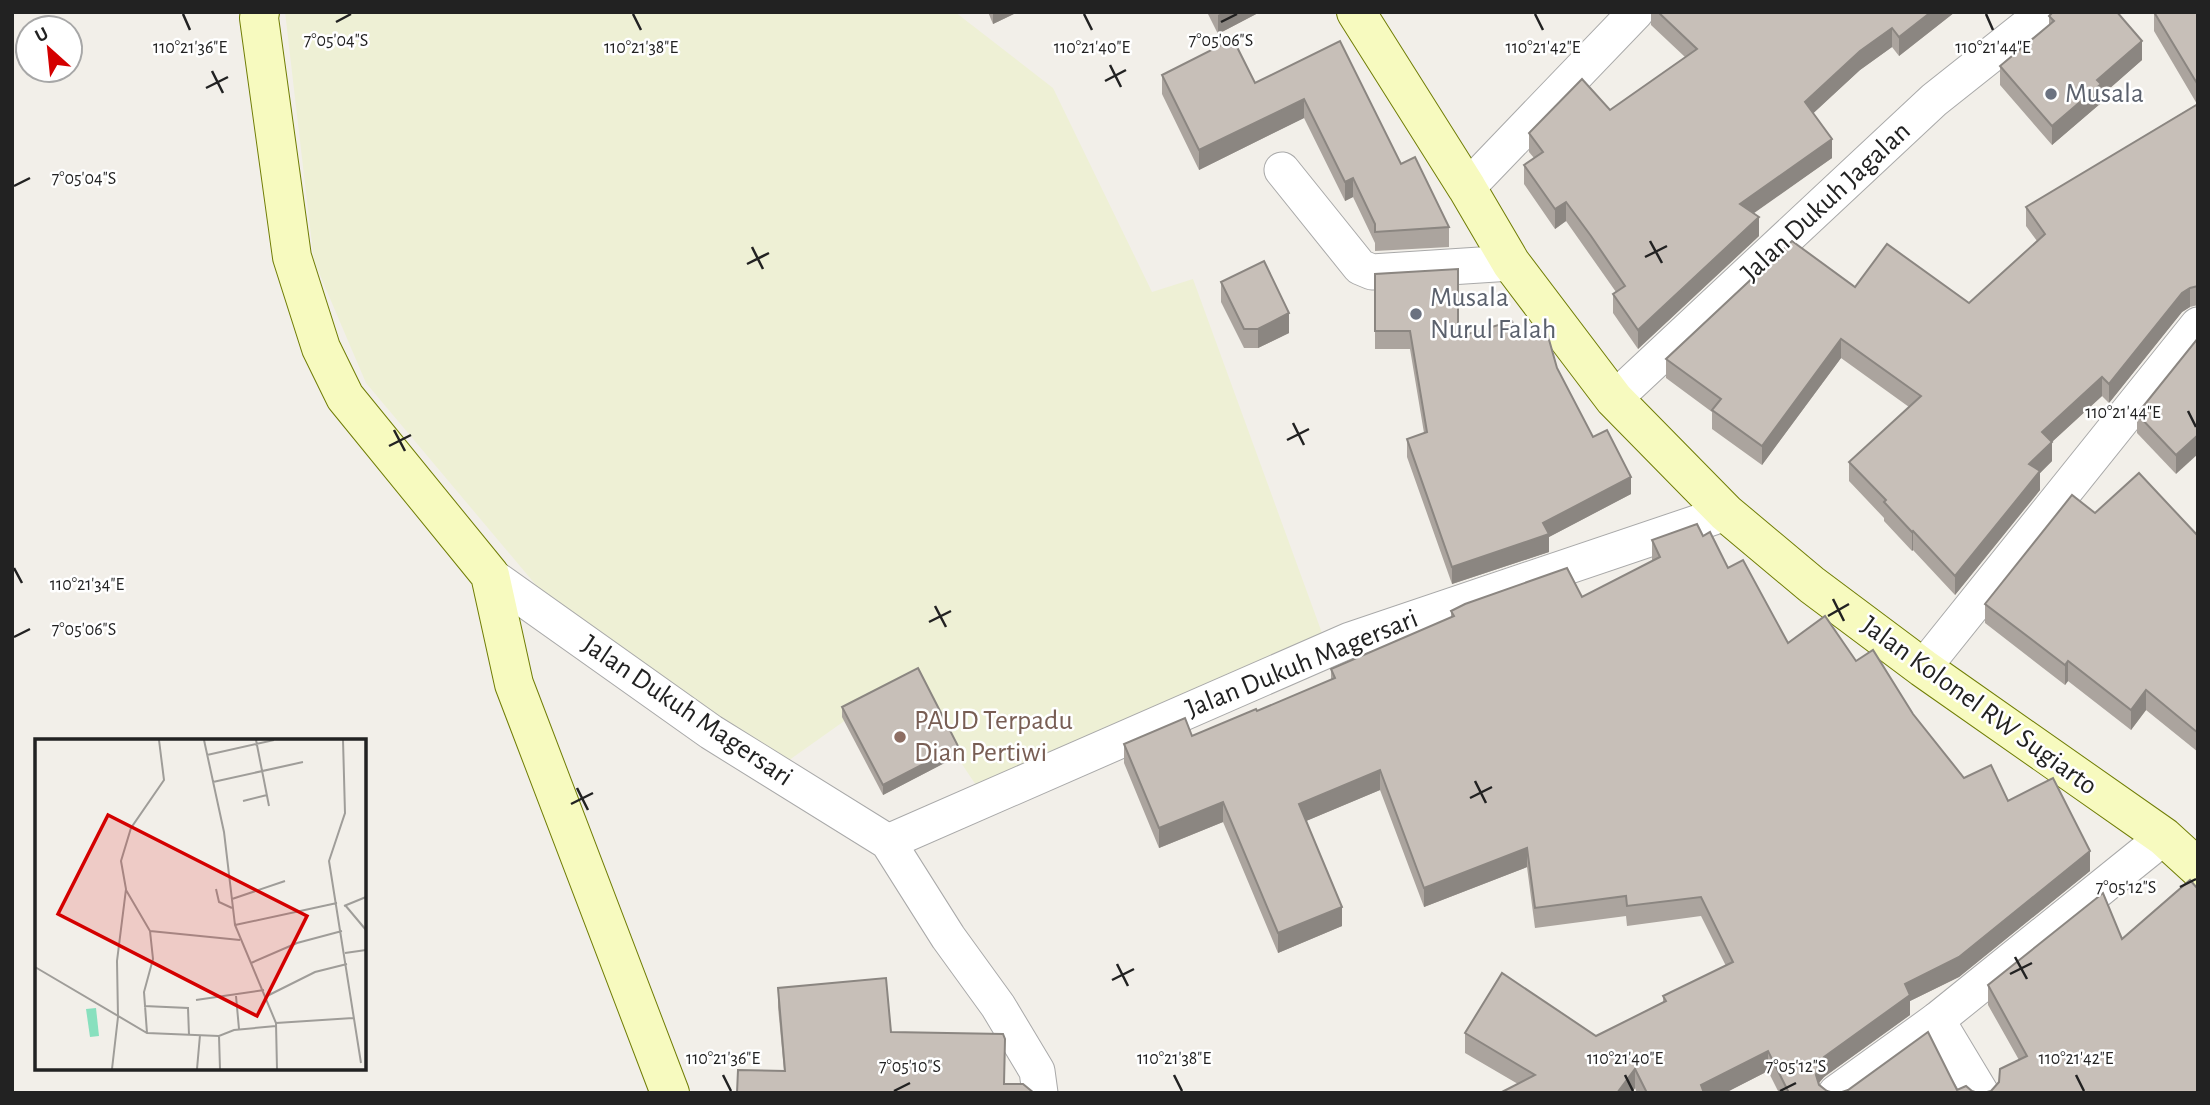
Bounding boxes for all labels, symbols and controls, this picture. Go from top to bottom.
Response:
north arrow [14,14,84,84]
text: U [32,24,52,46]
text: 7°05'04"S [304,32,368,50]
text: 7°05'06"S [1189,32,1253,50]
text: 110°21'36"E [153,39,227,57]
text: 110°21'38"E [604,39,678,57]
text: 110°21'40"E [1054,39,1131,57]
text: 110°21'42"E [1505,39,1581,57]
text: 110°21'44"E [1955,39,2031,57]
place label: Musala [2065,80,2144,108]
marker: Musala [2043,86,2059,102]
street label: Jalan Dukuh Jagalan [1736,117,1916,287]
text: 7°05'04"S [52,170,116,188]
place label: Musala Nurul Falah [1430,284,1556,344]
marker: Musala Nurul Falah [1408,306,1424,322]
text: 110°21'44"E [2085,404,2161,422]
text: 110°21'34"E [50,576,124,594]
street label: Jalan Dukuh Magersari [1182,605,1422,723]
street label: Jalan Kolonel RW Sugiarto [1856,611,2102,801]
text: 7°05'06"S [52,621,116,639]
street label: Jalan Dukuh Magersari [577,630,797,792]
place label: PAUD Terpadu Dian Pertiwi [914,707,1073,767]
marker: PAUD Terpadu Dian Pertiwi [892,729,908,745]
inset map [35,739,366,1070]
text: 7°05'12"S [2096,879,2156,897]
text: 110°21'36"E [686,1050,760,1068]
text: 110°21'38"E [1137,1050,1211,1068]
text: 110°21'40"E [1587,1050,1664,1068]
text: 110°21'42"E [2038,1050,2114,1068]
text: 7°05'10"S [879,1058,941,1076]
text: 7°05'12"S [1766,1058,1826,1076]

